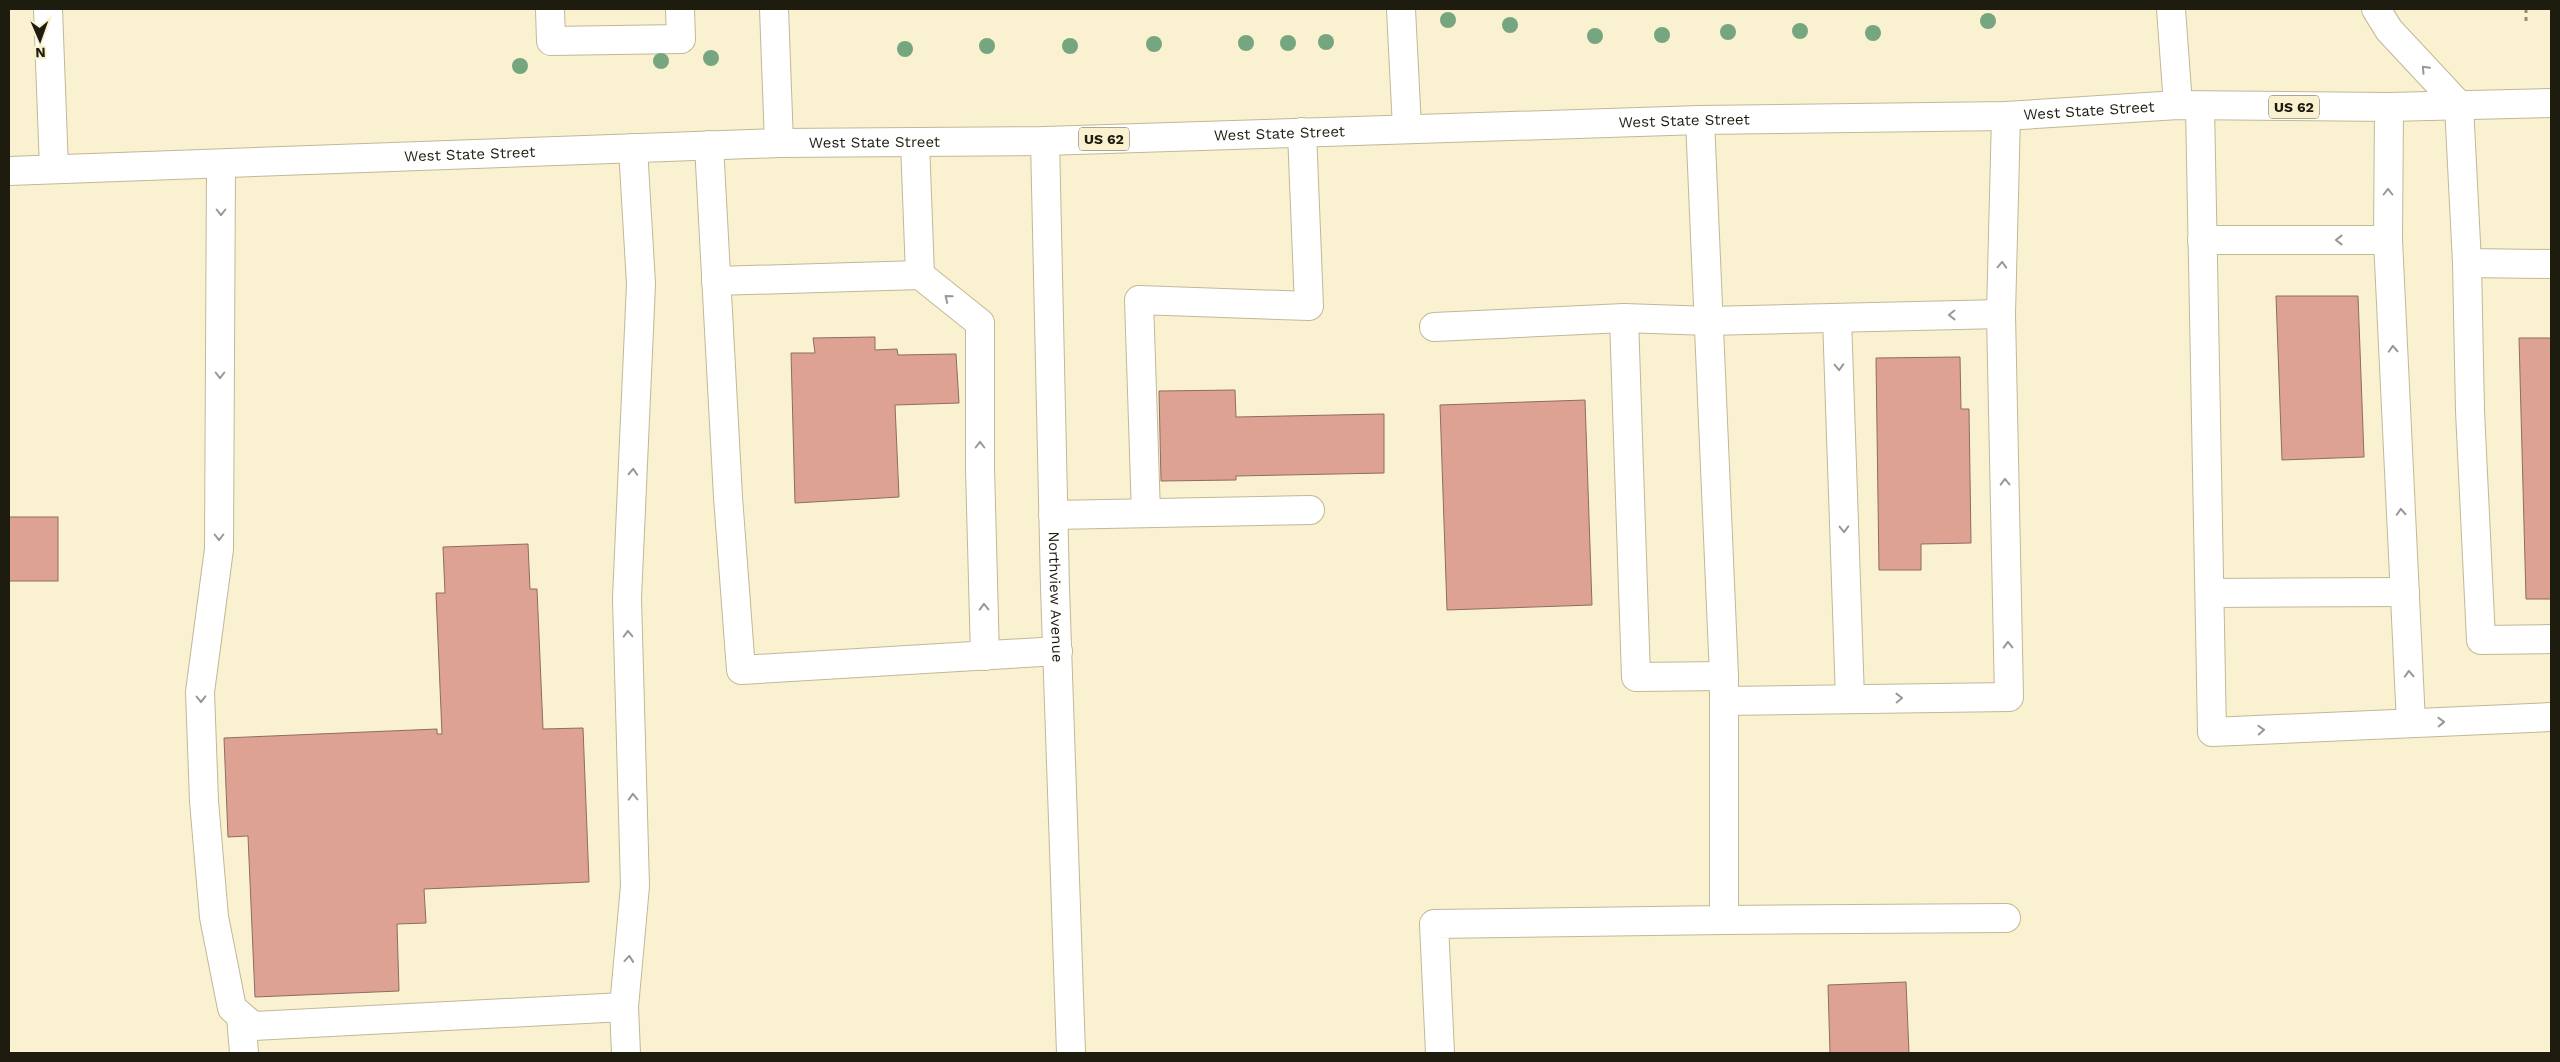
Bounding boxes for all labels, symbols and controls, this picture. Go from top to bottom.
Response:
north arrow [15,15,65,65]
text: N [35,45,46,61]
one-way arrow [2422,66,2431,75]
road number: US 62 [2269,95,2319,118]
street label: West State Street [2023,97,2156,124]
street label: West State Street [1618,110,1751,132]
street label: West State Street [1213,122,1346,145]
road number: US 62 [1079,128,1129,150]
street label: West State Street [809,133,941,152]
street label: West State Street [404,143,536,166]
one-way arrow [2383,187,2393,195]
one-way arrow [216,209,226,217]
one-way arrow [2335,235,2343,245]
one-way arrow [1997,261,2007,269]
one-way arrow [945,295,954,303]
one-way arrow [1948,310,1956,321]
one-way arrow [2388,345,2399,353]
one-way arrow [1833,363,1844,371]
one-way arrow [215,371,226,379]
one-way arrow [975,441,985,448]
one-way arrow [627,467,638,475]
one-way arrow [1999,478,2010,486]
one-way arrow [2396,507,2407,515]
one-way arrow [1839,526,1850,534]
street label: Northview Avenue [1045,531,1067,663]
one-way arrow [214,534,224,542]
one-way arrow [978,603,989,611]
one-way arrow [623,630,633,638]
one-way arrow [2003,641,2013,648]
one-way arrow [2403,670,2414,678]
one-way arrow [1895,693,1903,704]
one-way arrow [195,695,206,703]
one-way arrow [2437,716,2445,727]
one-way arrow [2257,724,2265,735]
one-way arrow [627,792,638,800]
one-way arrow [623,954,634,962]

